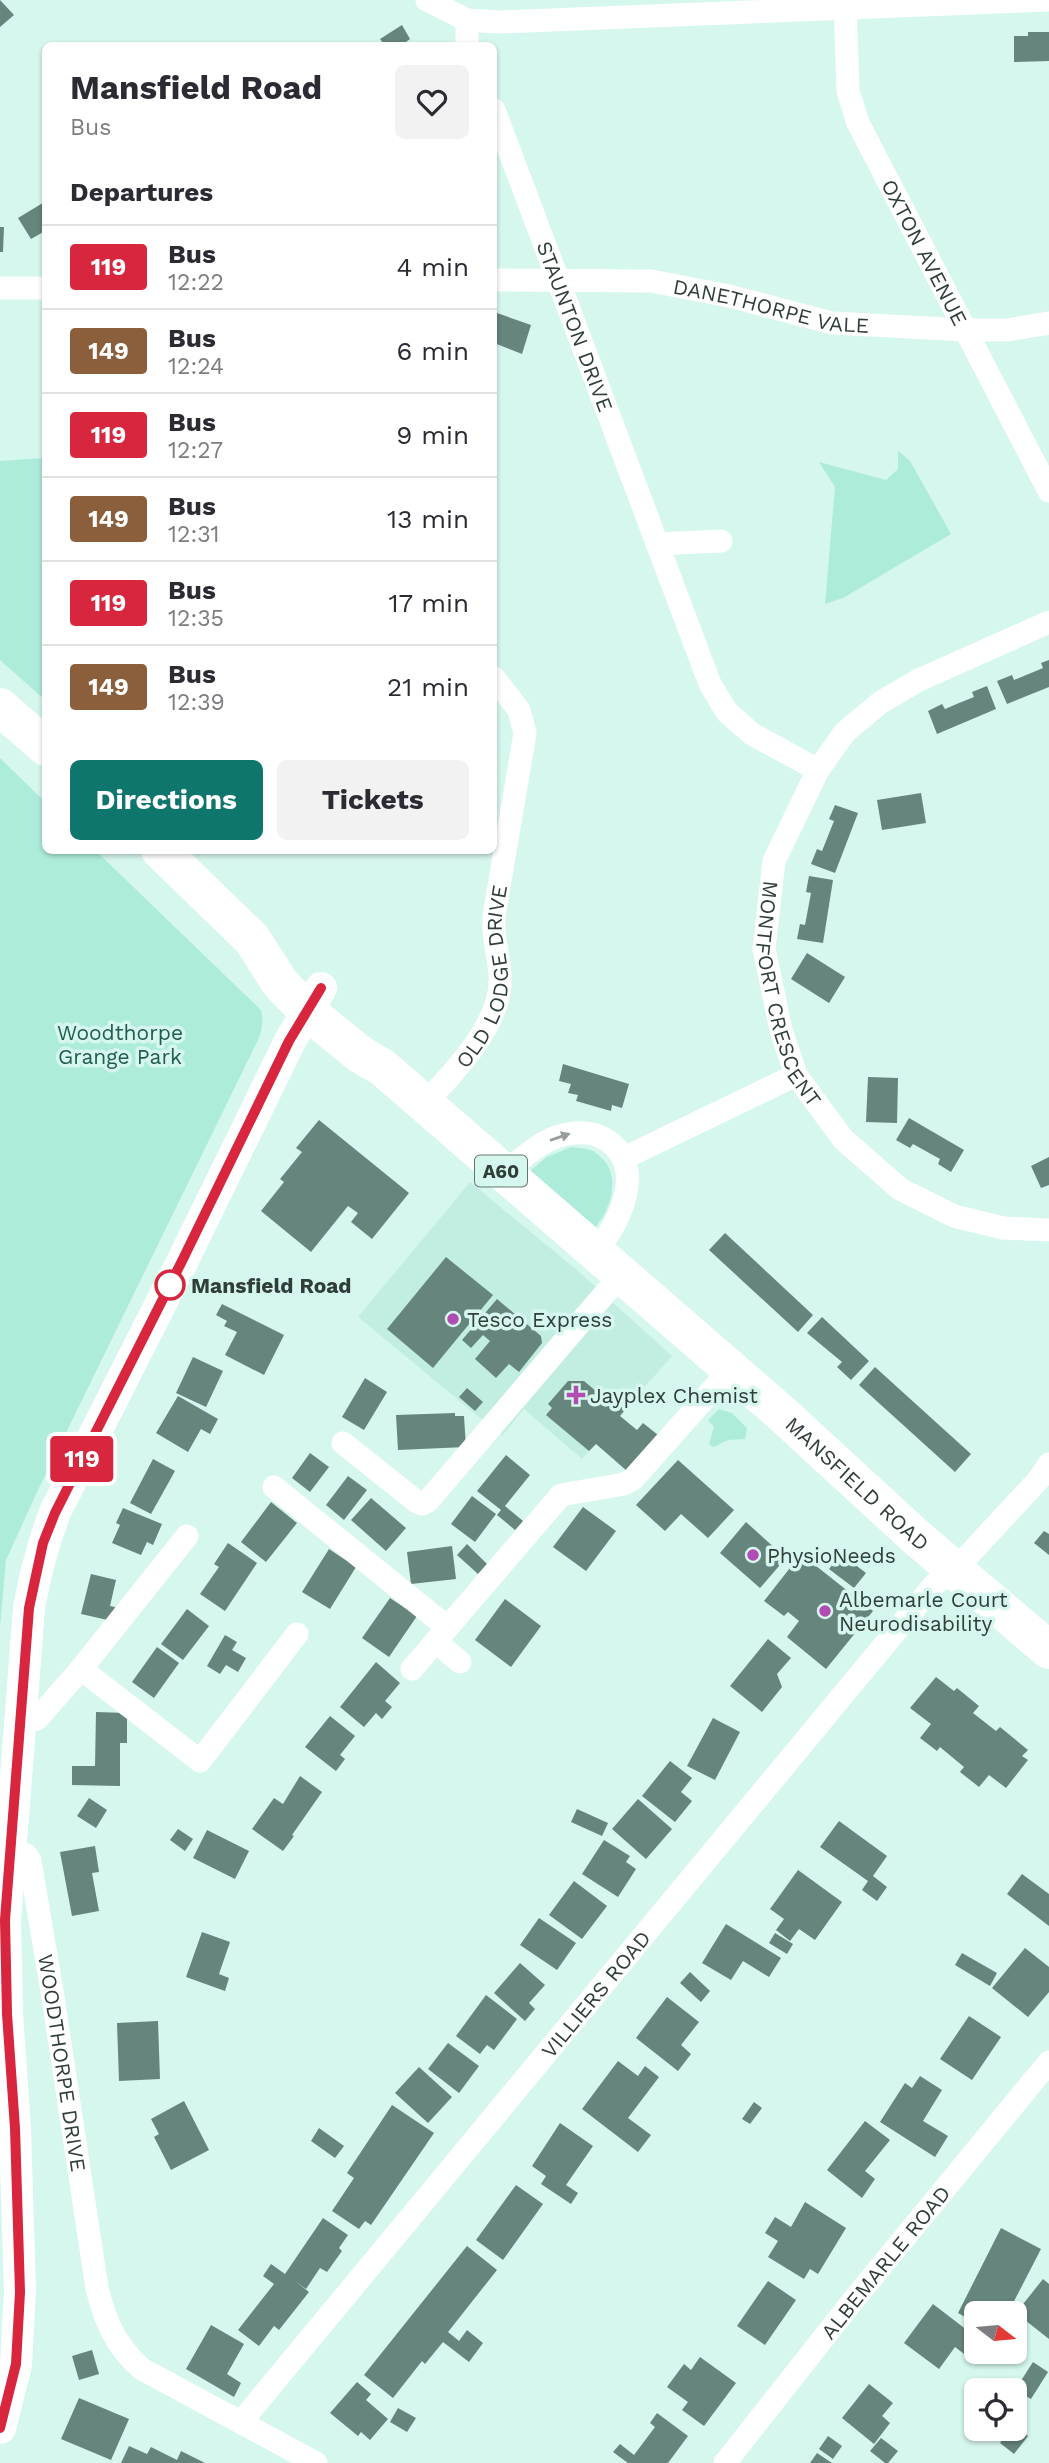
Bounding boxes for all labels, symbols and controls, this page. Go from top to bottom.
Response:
button: heart [395,65,469,139]
text: Mansfield Road [70,68,322,107]
text: Bus [70,114,111,141]
street label: OXTON AVENUE [877,175,973,329]
text: Departures [70,177,213,207]
street label: STAUNTON DRIVE [532,237,619,415]
text: Bus [168,239,216,269]
text: 4 min [396,252,469,282]
text: 119 [91,253,126,281]
text: 12:22 [168,269,224,296]
street label: DANETHORPE VALE [671,273,870,337]
text: Bus [168,323,216,353]
text: 6 min [397,336,469,366]
text: 149 [88,337,129,365]
text: 12:24 [168,353,224,380]
text: Bus [168,407,216,437]
text: 9 min [396,420,469,450]
text: 119 [91,421,126,449]
text: 12:27 [168,437,223,464]
text: Bus [168,491,216,521]
text: 13 min [387,504,469,534]
text: 149 [88,505,129,533]
text: 12:31 [168,521,220,548]
text: Bus [168,575,216,605]
text: 17 min [388,588,469,618]
text: 119 [91,589,126,617]
text: 12:35 [168,605,224,632]
text: Bus [168,659,216,689]
text: 21 min [387,672,469,702]
text: 149 [88,673,129,701]
text: 12:39 [168,689,225,716]
button: Directions [70,760,263,840]
button: Tickets [277,760,469,840]
street label: MONTFORT CRESCENT [751,880,827,1111]
street label: OLD LODGE DRIVE [450,883,513,1073]
park label: Woodthorpe Grange Park [57,1020,183,1069]
one-way arrow [550,1131,571,1142]
road number: A60 [475,1156,527,1186]
marker: Mansfield Road [155,1270,185,1300]
place label: Mansfield Road [191,1273,352,1298]
place label: Tesco Express [467,1307,612,1332]
marker: Tesco Express [445,1311,461,1327]
place label: Jayplex Chemist [590,1383,758,1408]
marker: Jayplex Chemist [568,1387,584,1403]
street label: MANSFIELD ROAD [781,1411,935,1555]
line badge: 119 [42,1436,122,1482]
text: 119 [64,1445,100,1473]
place label: PhysioNeeds [767,1543,896,1568]
marker: PhysioNeeds [745,1547,761,1563]
place label: Albemarle Court Neurodisability [839,1587,1008,1636]
marker: Albemarle Court Neurodisability [817,1603,833,1619]
street label: VILLIERS ROAD [536,1925,655,2062]
street label: WOODTHORPE DRIVE [33,1952,92,2173]
street label: ALBEMARLE ROAD [815,2180,955,2344]
north arrow [964,2301,1027,2364]
map controls [964,2301,1027,2441]
button: locate [964,2378,1027,2441]

